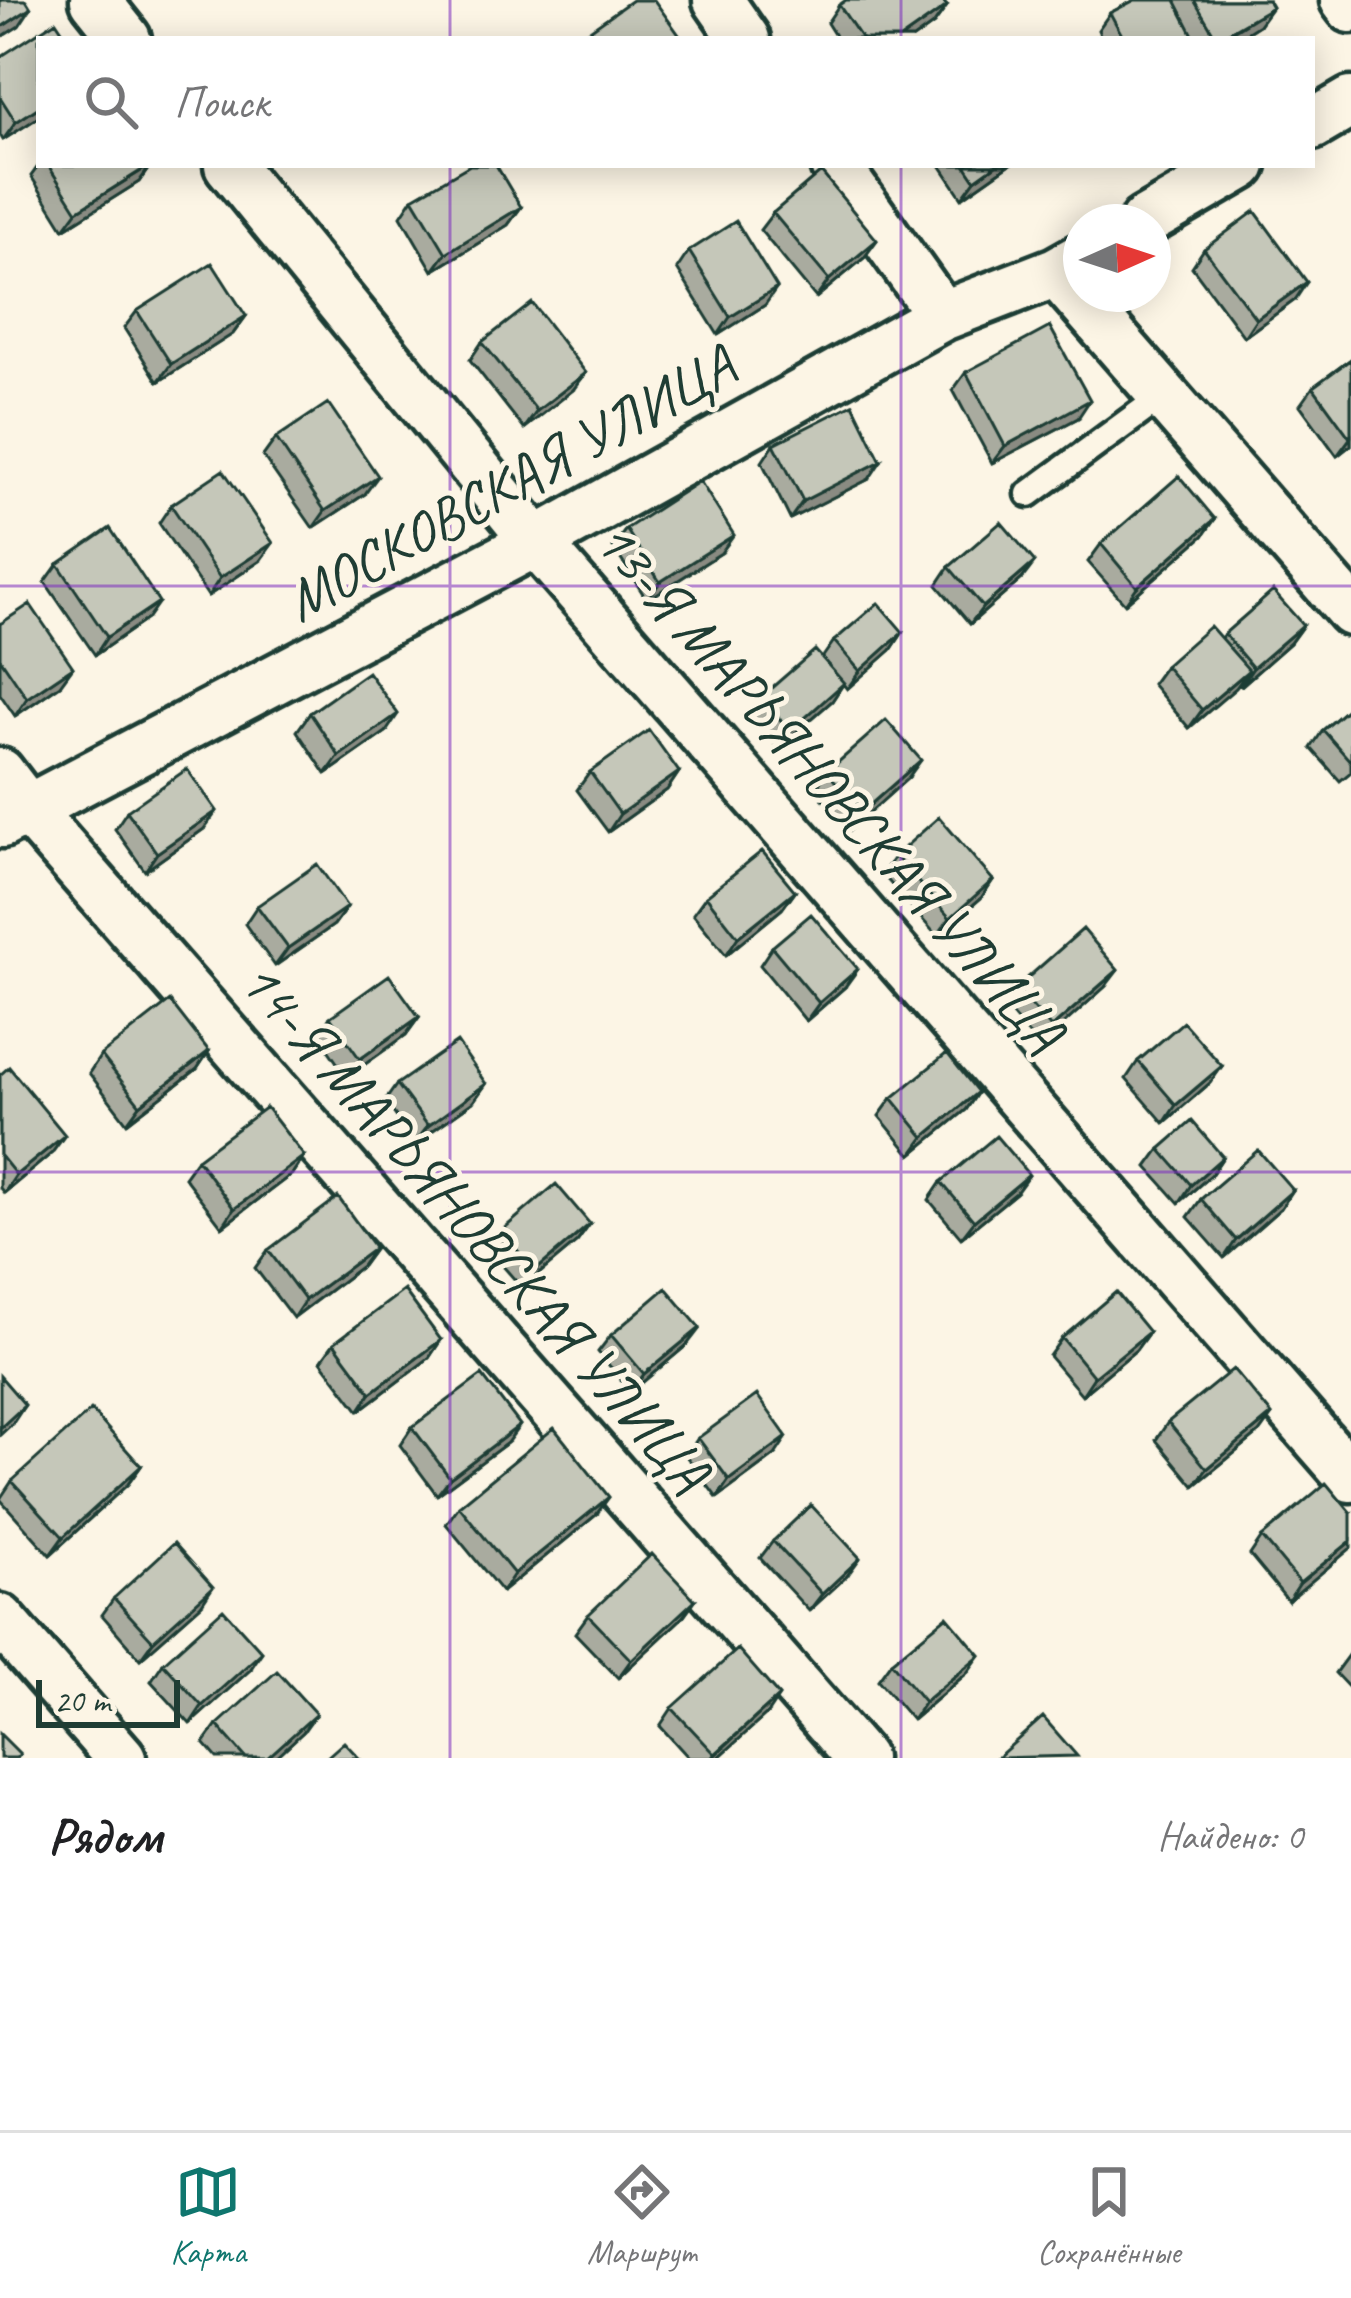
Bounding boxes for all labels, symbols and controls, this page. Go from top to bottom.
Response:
search box [36,36,1315,168]
icon: search [78,69,144,135]
text: Поиск [174,74,269,131]
north arrow [1063,204,1171,312]
street label: МОСКОВСКАЯ УЛИЦА [271,326,750,638]
street label: 13-Я МАРЬЯНОВСКАЯ УЛИЦА [578,504,1083,1069]
street label: 14-Я МАРЬЯНОВСКАЯ УЛИЦА [223,944,728,1509]
scale bar [36,1674,180,1727]
text: 20 m [54,1680,110,1722]
text: Рядом [48,1804,162,1868]
text: Найдено: 0 [1158,1812,1303,1861]
tab: Карта [171,2159,246,2273]
tab: Маршрут [587,2159,696,2273]
tab: Сохранённые [1037,2159,1180,2273]

